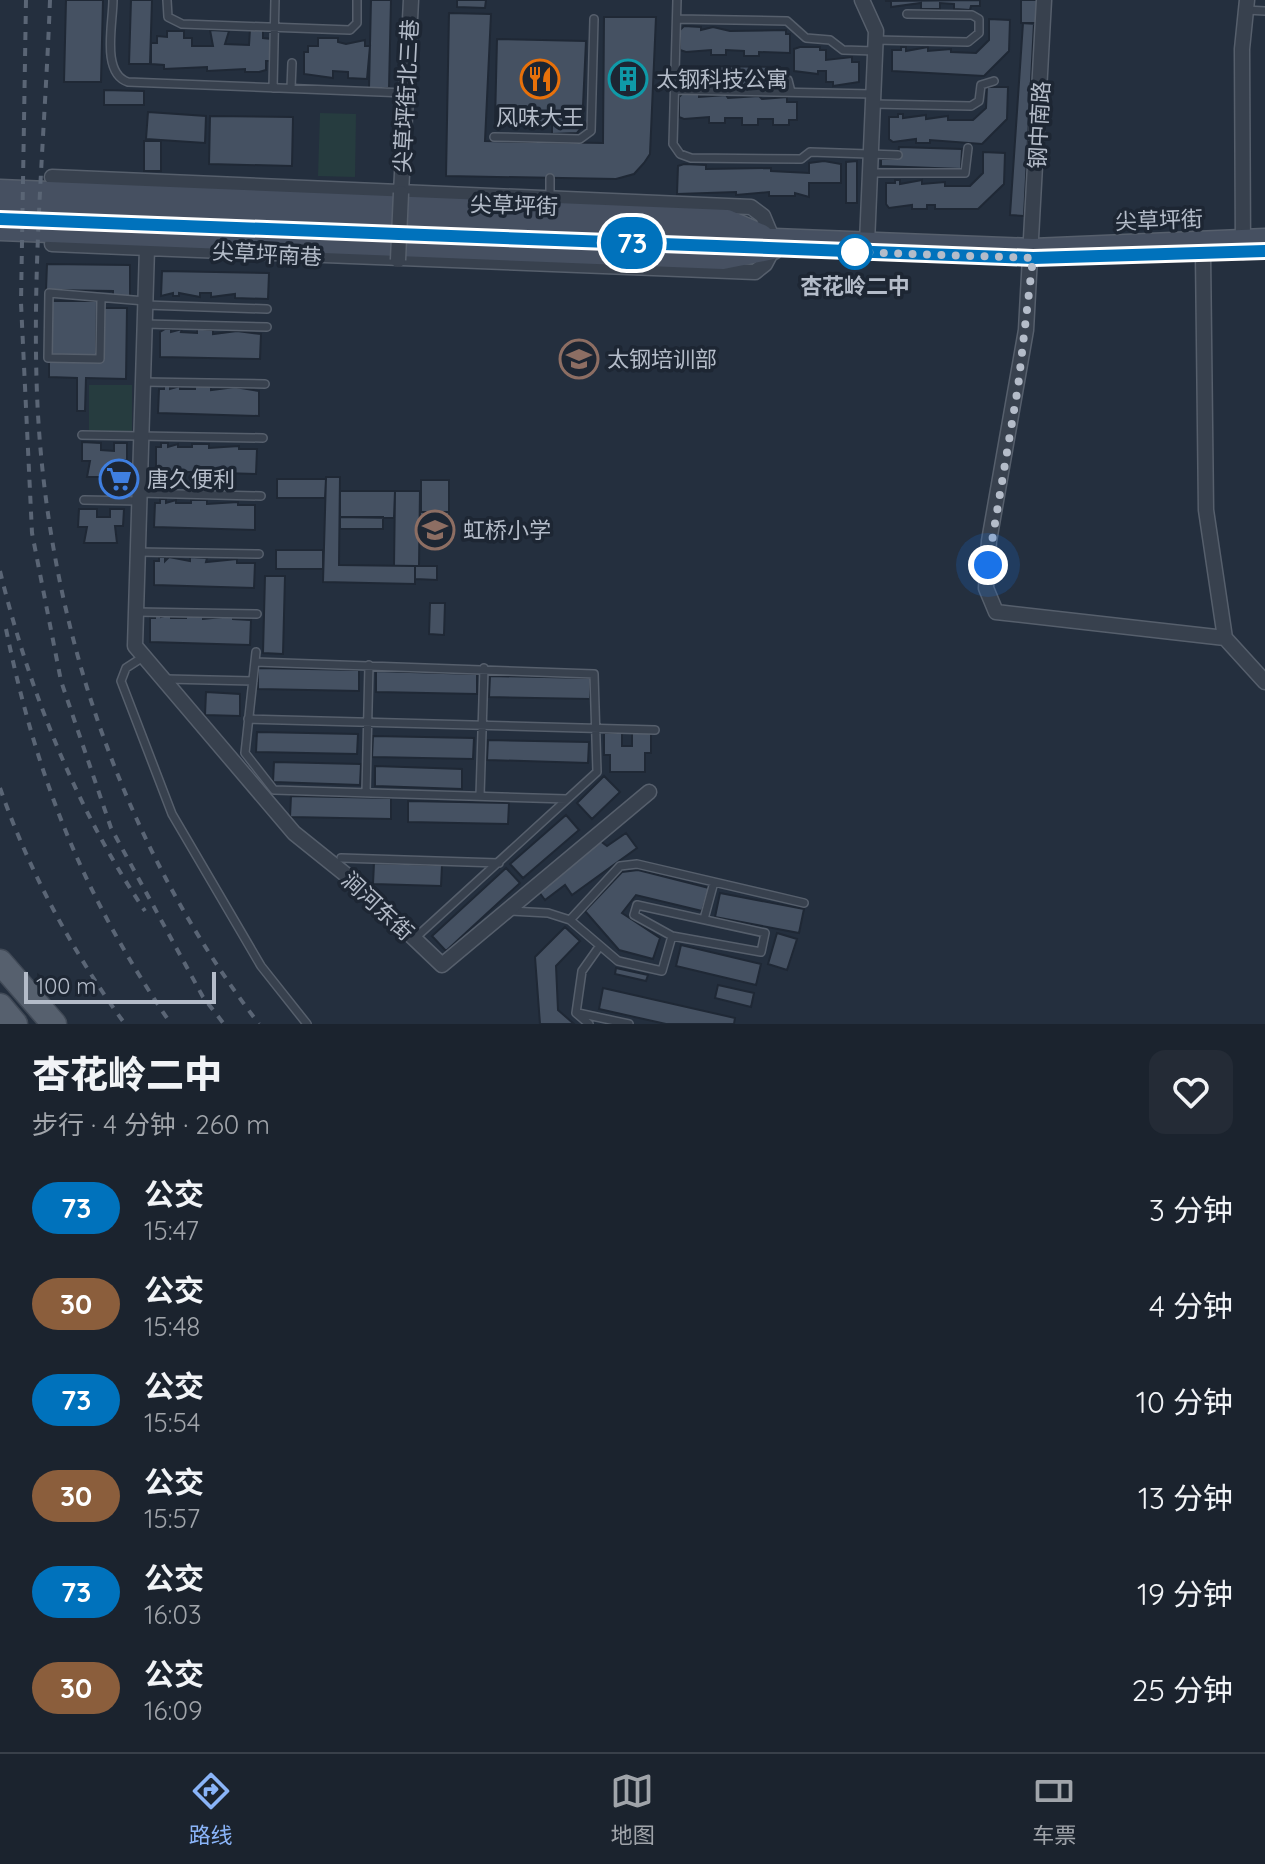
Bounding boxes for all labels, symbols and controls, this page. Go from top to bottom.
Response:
street label: 尖草坪街北三巷 [388,18,424,174]
restaurant icon: 风味大王 [519,58,561,100]
building icon: 太钢科技公寓 [607,58,649,100]
place label: 太钢科技公寓 [656,65,788,93]
street label: 钢中南路 [1023,80,1055,170]
place label: 风味大王 [496,103,584,131]
street label: 尖草坪街 [470,189,558,221]
street label: 尖草坪街 [1115,204,1203,236]
line badge: 73 [596,217,668,269]
text: 73 [617,225,647,260]
marker: 杏花岭二中 [838,235,872,269]
street label: 尖草坪南巷 [211,237,323,271]
place label: 杏花岭二中 [800,272,910,300]
school or university icon: 太钢培训部 [558,338,600,380]
place label: 太钢培训部 [607,345,717,373]
supermarket icon: 唐久便利 [98,458,140,500]
place label: 唐久便利 [147,465,235,493]
school or university icon: 虹桥小学 [414,509,456,551]
place label: 虹桥小学 [463,516,551,544]
your location [968,545,1008,585]
street label: 涧河东街 [336,866,420,946]
scale bar [24,968,216,1004]
text: 100 m [36,972,96,1000]
text: 杏花岭二中 [32,1050,222,1098]
button: heart [1149,1050,1233,1134]
text: 步行 · 4 分钟 · 260 m [32,1108,270,1141]
text: 公交 [144,1175,204,1213]
text: 73 [61,1190,91,1225]
text: 3 分钟 [1149,1191,1233,1229]
text: 15:47 [144,1214,199,1247]
text: 公交 [144,1271,204,1309]
text: 30 [60,1286,92,1321]
text: 4 分钟 [1149,1287,1233,1325]
text: 15:48 [144,1310,200,1343]
text: 公交 [144,1367,204,1405]
text: 73 [61,1382,91,1417]
text: 10 分钟 [1136,1383,1233,1421]
text: 15:54 [144,1406,201,1439]
text: 公交 [144,1463,204,1501]
text: 30 [60,1478,92,1513]
text: 13 分钟 [1138,1479,1233,1517]
text: 15:57 [144,1502,200,1535]
text: 公交 [144,1559,204,1597]
text: 73 [61,1574,91,1609]
text: 19 分钟 [1137,1575,1233,1613]
text: 16:03 [144,1598,202,1631]
text: 公交 [144,1655,204,1693]
text: 30 [60,1670,92,1705]
text: 25 分钟 [1132,1671,1233,1709]
text: 16:09 [144,1694,202,1727]
tab: 路线 [189,1769,233,1849]
tab: 地图 [610,1769,654,1849]
tab: 车票 [1032,1769,1076,1849]

